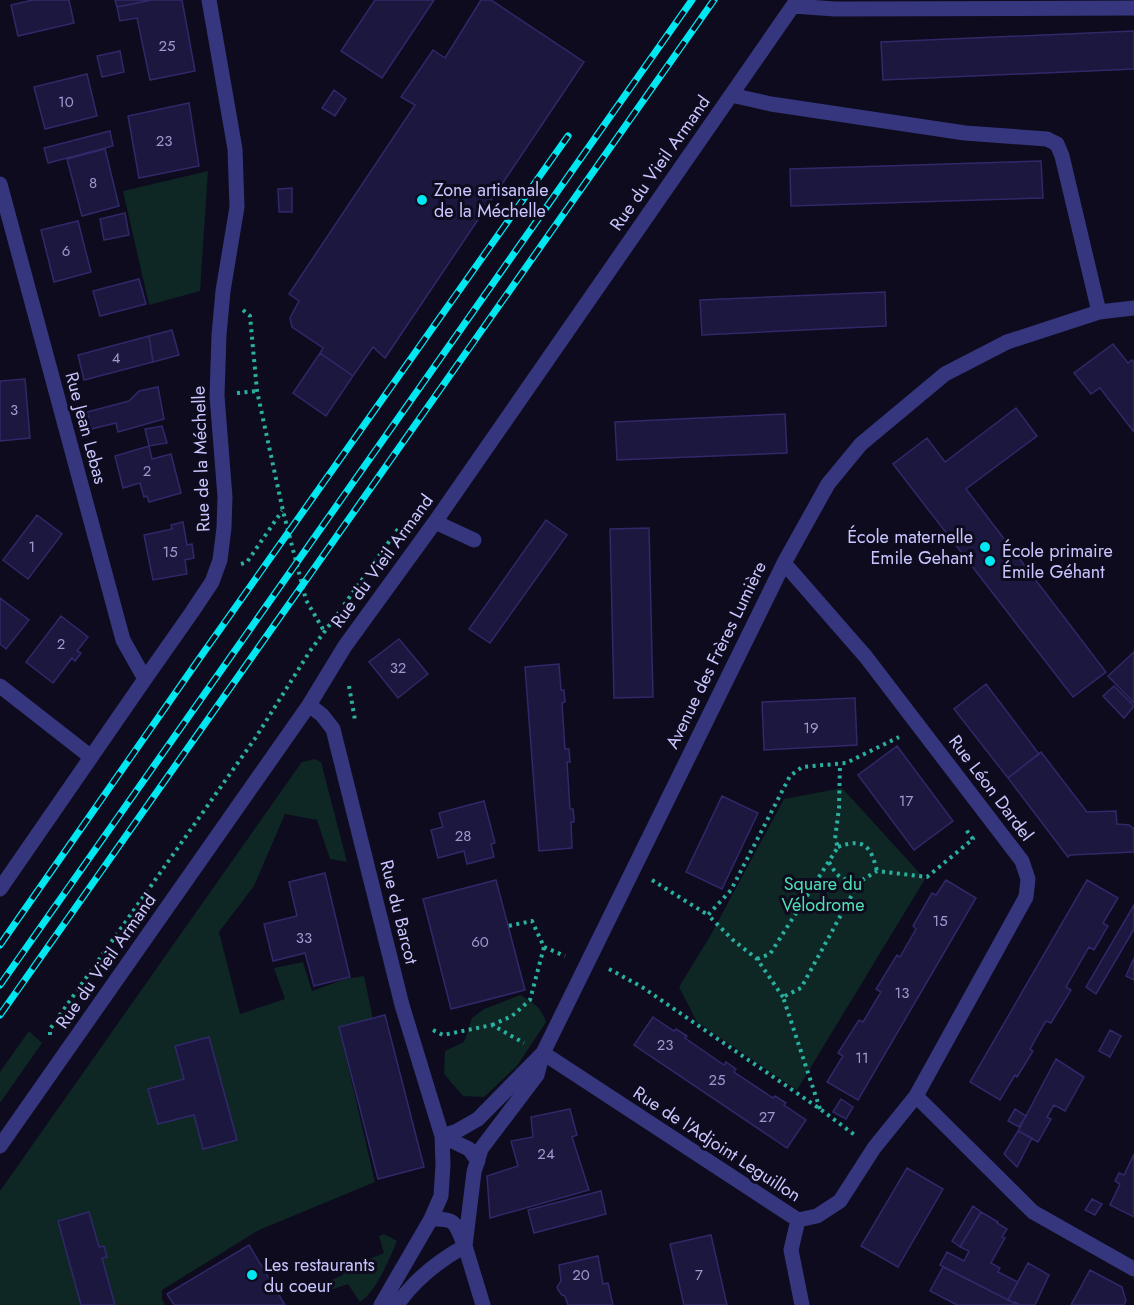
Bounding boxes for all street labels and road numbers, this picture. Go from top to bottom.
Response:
street label: Rue du Vieil Armand [604,90,716,236]
street label: Rue Jean Lebas [59,369,113,487]
street label: Rue de la Méchelle [185,386,217,532]
street label: Rue du Vieil Armand [325,489,439,633]
street label: Avenue des Frères Lumière [659,557,773,753]
street label: Rue Léon Dardel [942,729,1040,847]
street label: Rue du Barcot [373,857,425,968]
street label: Rue du Vieil Armand [50,888,162,1034]
street label: Rue de l'Adjoint Leguillon [628,1080,806,1208]

